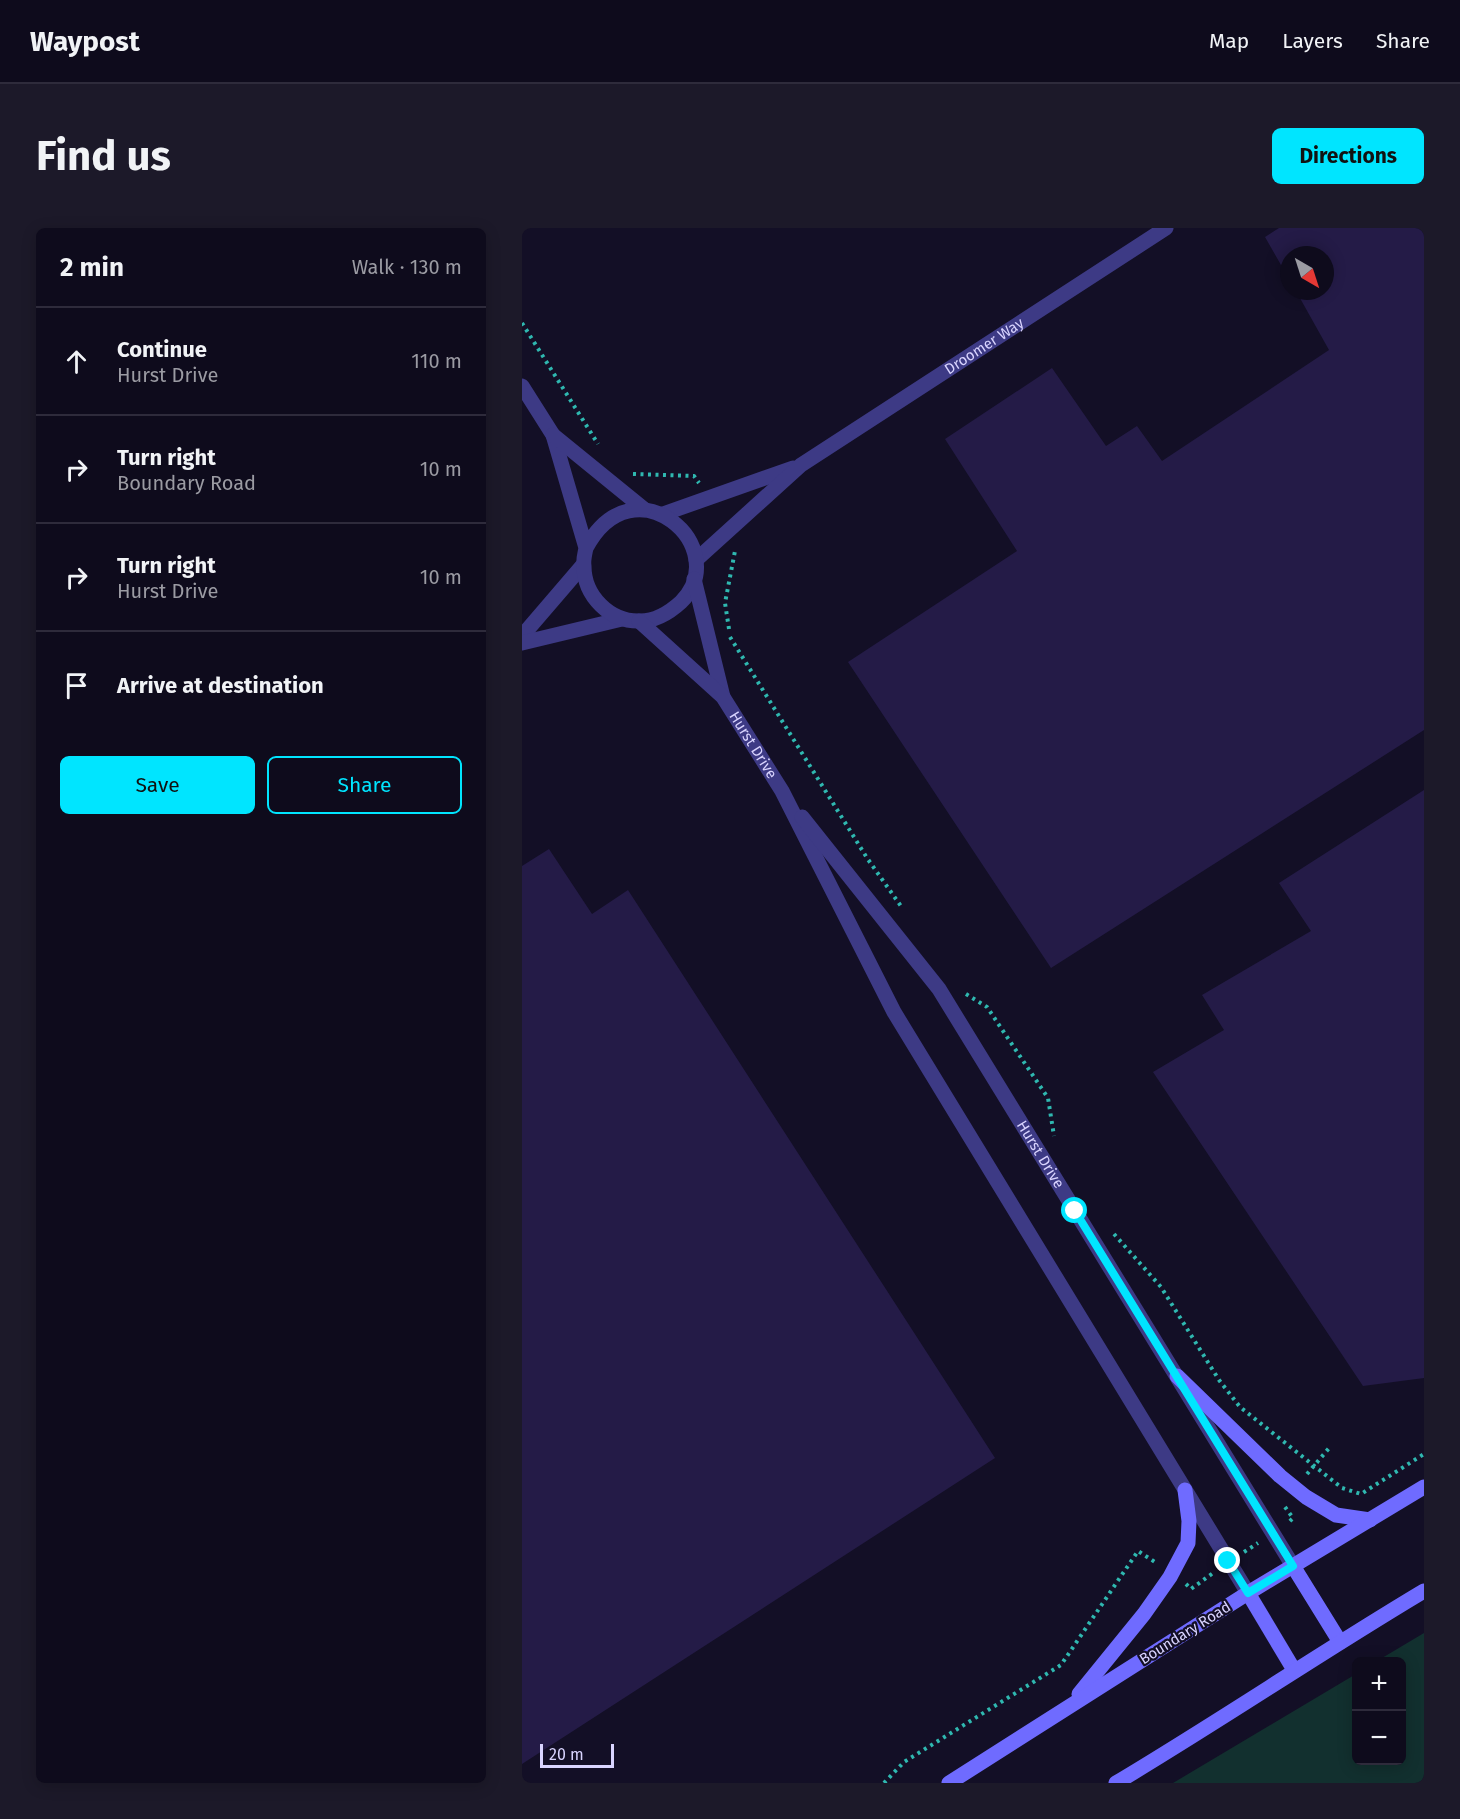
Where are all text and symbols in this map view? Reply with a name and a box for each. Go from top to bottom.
text: Waypost [30,25,140,58]
text: Map [1209,28,1249,54]
text: Layers [1282,28,1343,54]
text: Share [1376,28,1430,54]
button: Directions [1272,128,1424,184]
text: Find us [36,131,171,181]
north arrow [1280,246,1334,300]
text: 2 min [60,252,124,283]
text: Walk · 130 m [352,255,462,279]
street label: Droomer Way [941,313,1028,378]
text: Continue [117,336,207,363]
icon: ahead [60,345,93,378]
text: 110 m [411,349,462,373]
text: Hurst Drive [117,363,218,387]
text: Turn right [117,444,216,471]
icon: right [60,453,93,486]
text: 10 m [420,457,462,481]
text: Boundary Road [117,471,256,495]
text: Turn right [117,552,216,579]
icon: right [60,561,93,594]
text: 10 m [420,565,462,589]
text: Hurst Drive [117,579,218,603]
icon: arrive [60,669,93,702]
text: Arrive at destination [117,672,324,699]
street label: Hurst Drive [725,708,781,782]
button: Save [60,756,255,814]
button: Share [267,756,462,814]
street label: Hurst Drive [1013,1117,1068,1192]
route start [1061,1197,1087,1223]
route end [1214,1547,1240,1573]
street label: Boundary Road [1136,1598,1234,1668]
map controls [1352,1657,1406,1765]
button: + [1352,1657,1406,1711]
button: − [1352,1711,1406,1765]
scale bar [540,1741,614,1768]
text: 20 m [549,1745,584,1764]

